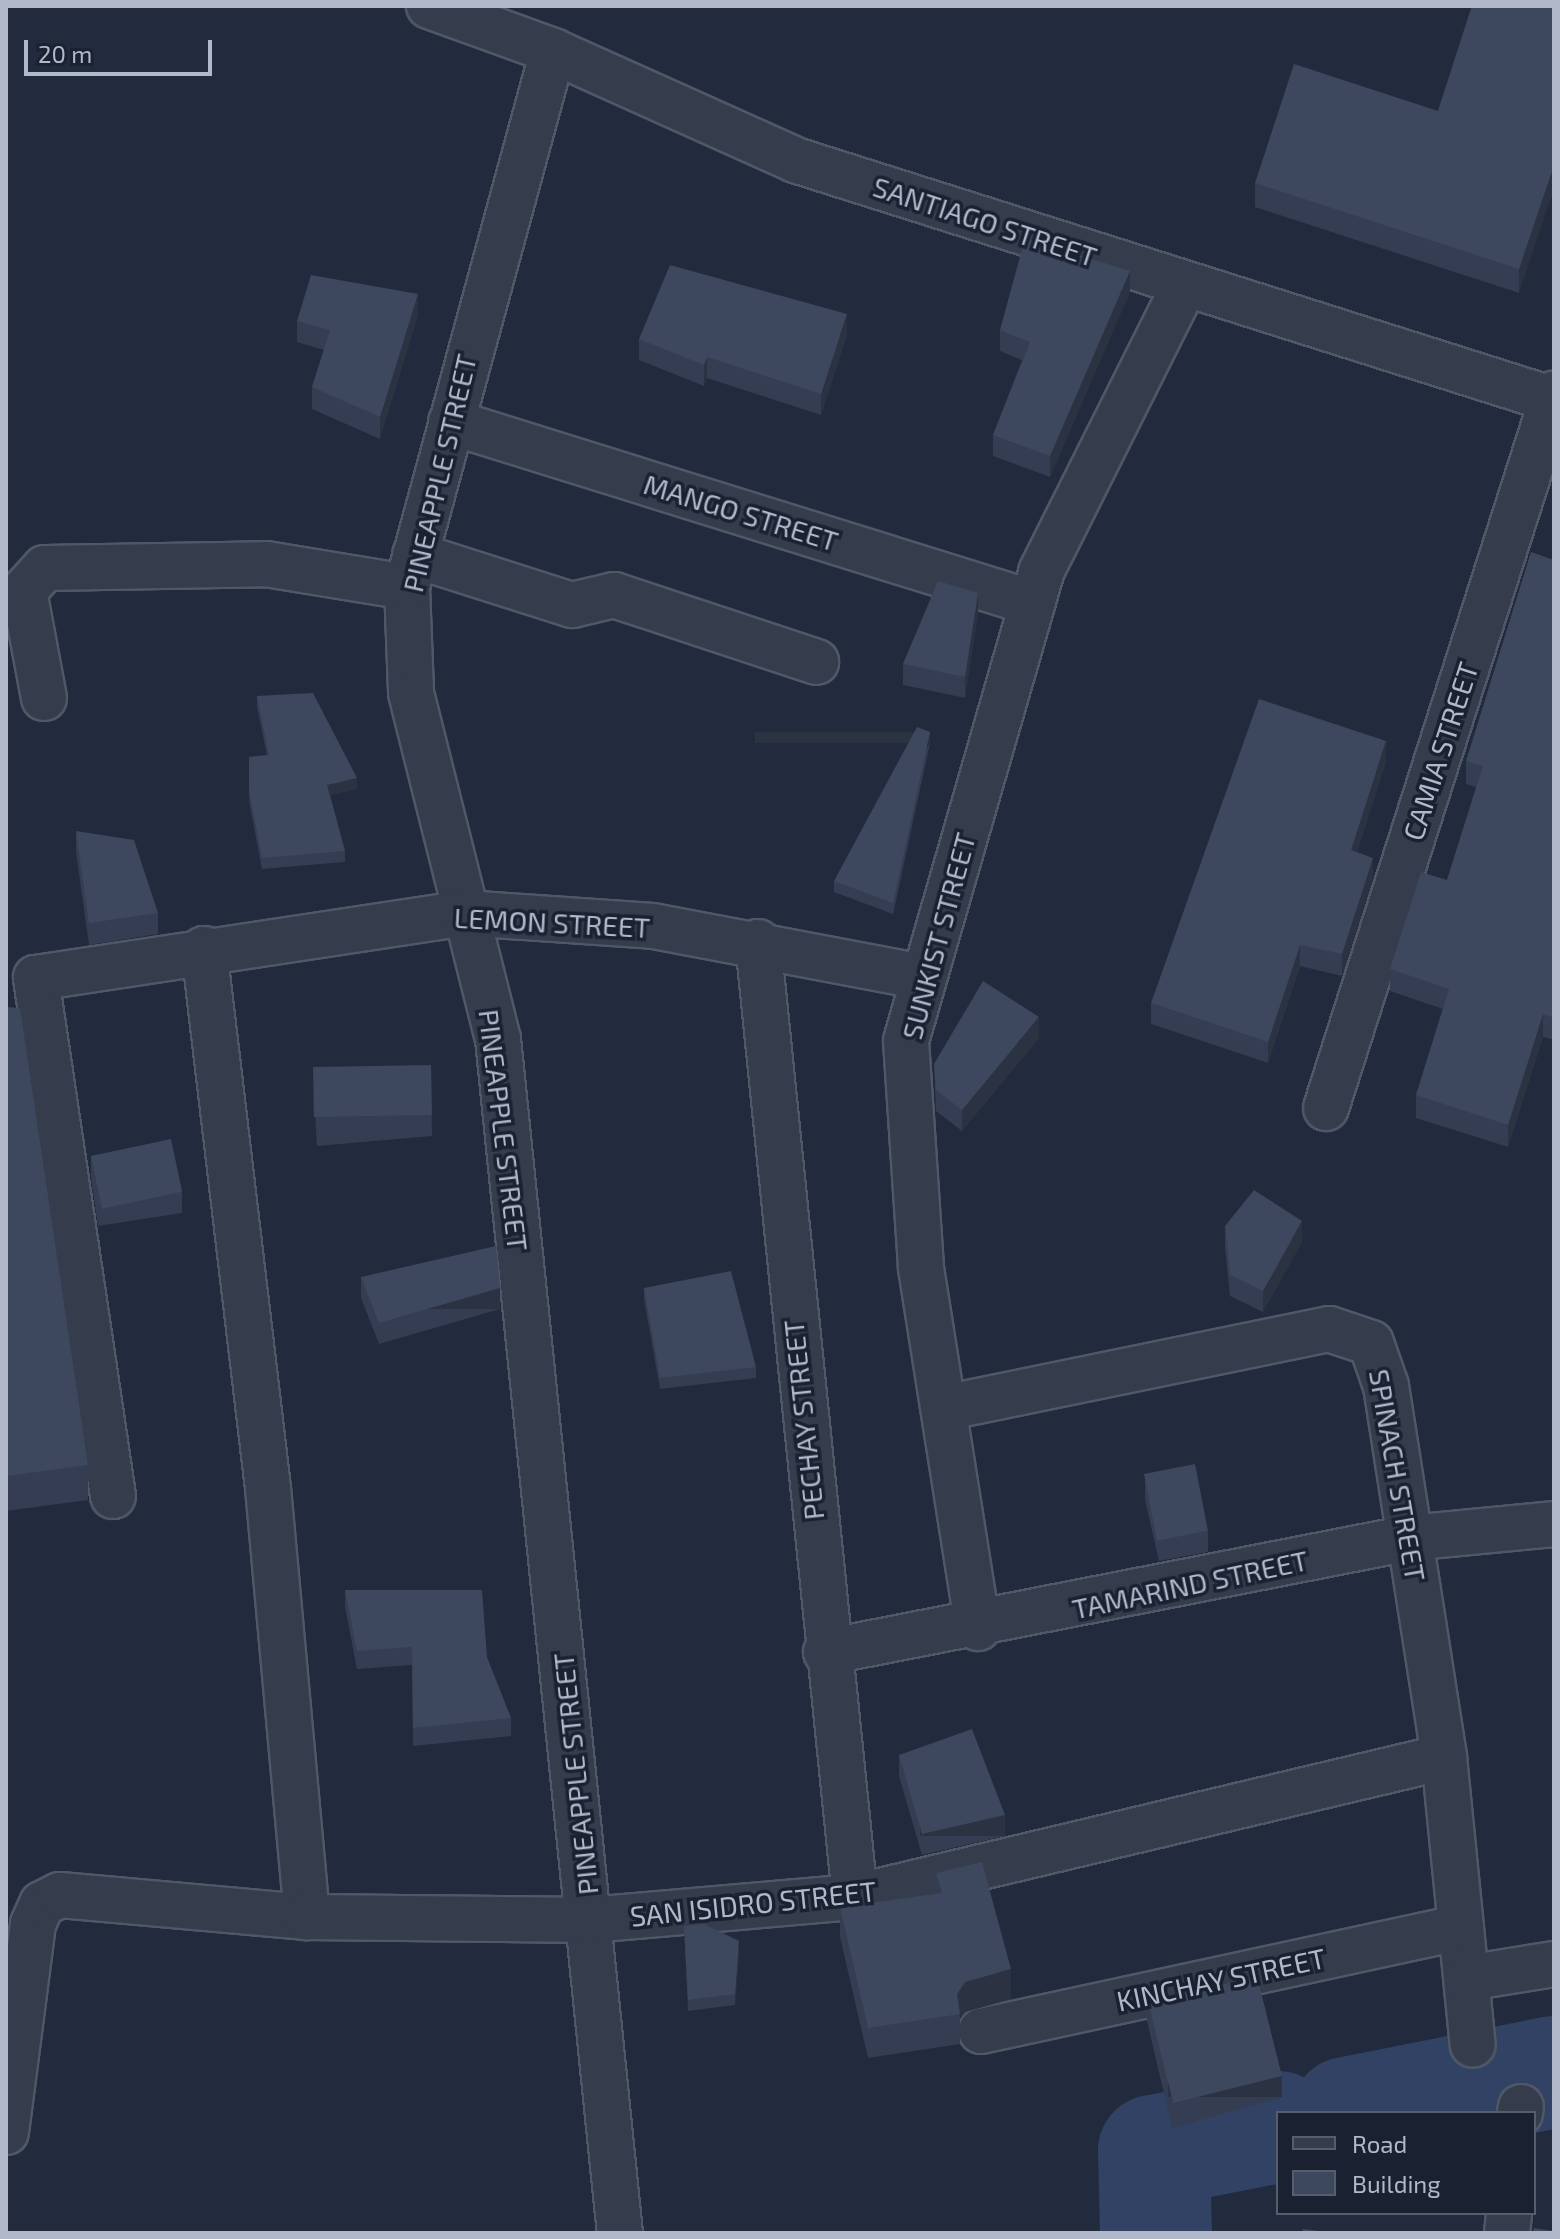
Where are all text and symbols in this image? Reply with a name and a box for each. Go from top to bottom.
scale bar [28,24,216,74]
text: 20 m [38,39,92,68]
street label: SANTIAGO STREET [869,169,1101,273]
street label: PINEAPPLE STREET [395,351,483,595]
street label: MANGO STREET [640,467,842,557]
street label: CAMIA STREET [1395,657,1485,845]
street label: SUNKIST STREET [894,829,982,1043]
street label: LEMON STREET [453,900,651,944]
street label: PINEAPPLE STREET [473,1007,535,1253]
street label: PECHAY STREET [776,1318,830,1522]
street label: SPINACH STREET [1363,1366,1433,1584]
street label: TAMARIND STREET [1069,1543,1311,1625]
street label: PINEAPPLE STREET [546,1651,604,1897]
street label: SAN ISIDRO STREET [628,1873,878,1933]
street label: KINCHAY STREET [1113,1940,1329,2018]
legend [1276,2111,1536,2215]
text: Road [1352,2129,1407,2158]
text: Building [1352,2169,1441,2198]

